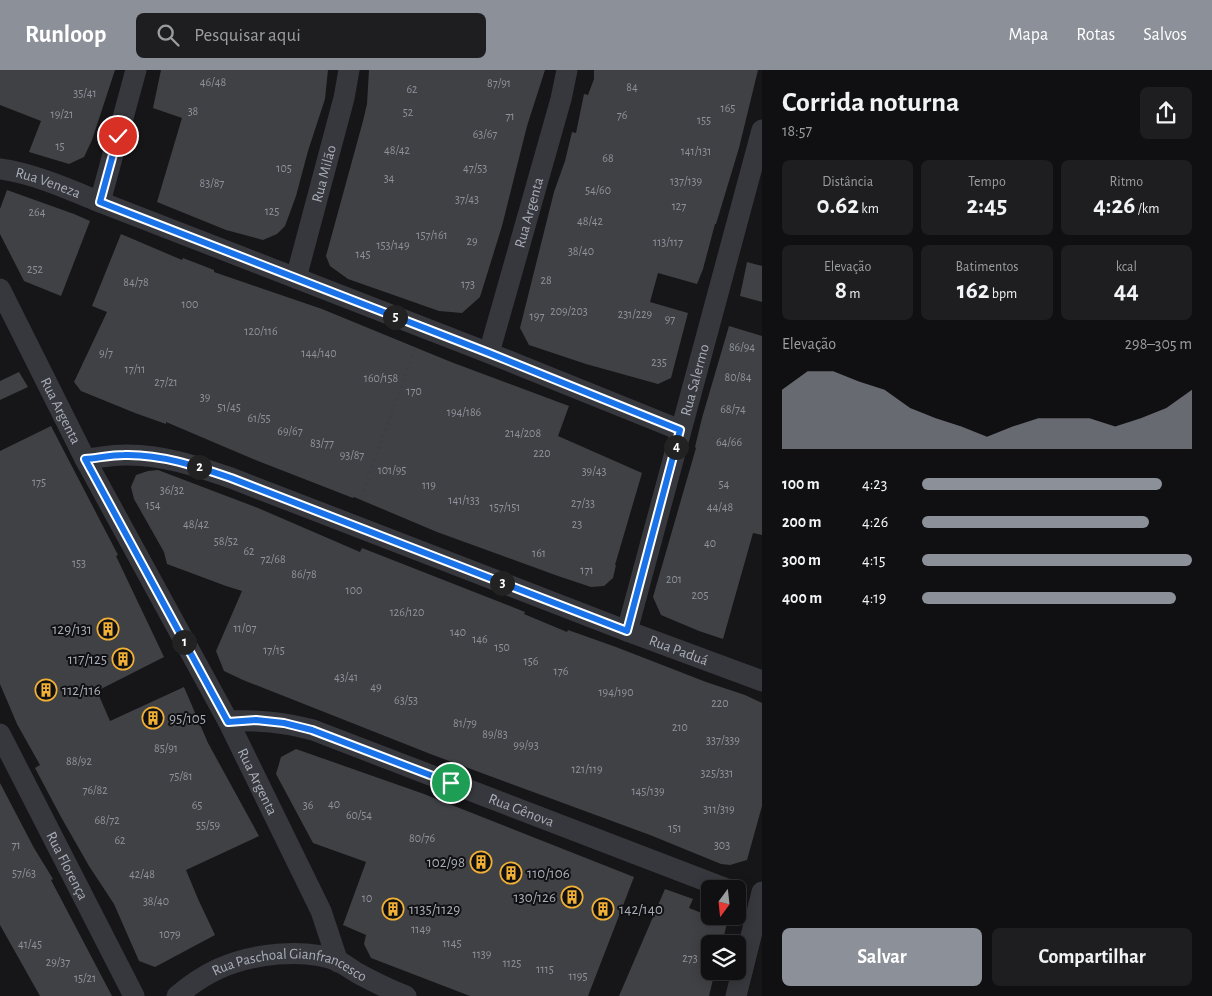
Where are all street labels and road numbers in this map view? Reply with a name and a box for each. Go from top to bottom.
street label: Rua Milão [309,143,339,204]
street label: Rua Veneza [14,165,83,201]
street label: Rua Argenta [512,176,546,249]
street label: Rua Salermo [678,342,711,417]
street label: Rua Argenta [38,375,84,446]
street label: Rua Paduá [647,632,710,668]
street label: Rua Argenta [235,746,280,817]
street label: Rua Gênova [487,791,556,829]
street label: Rua Florença [44,829,91,902]
street label: Rua Paschoal Gianfrancesco [209,946,369,984]

